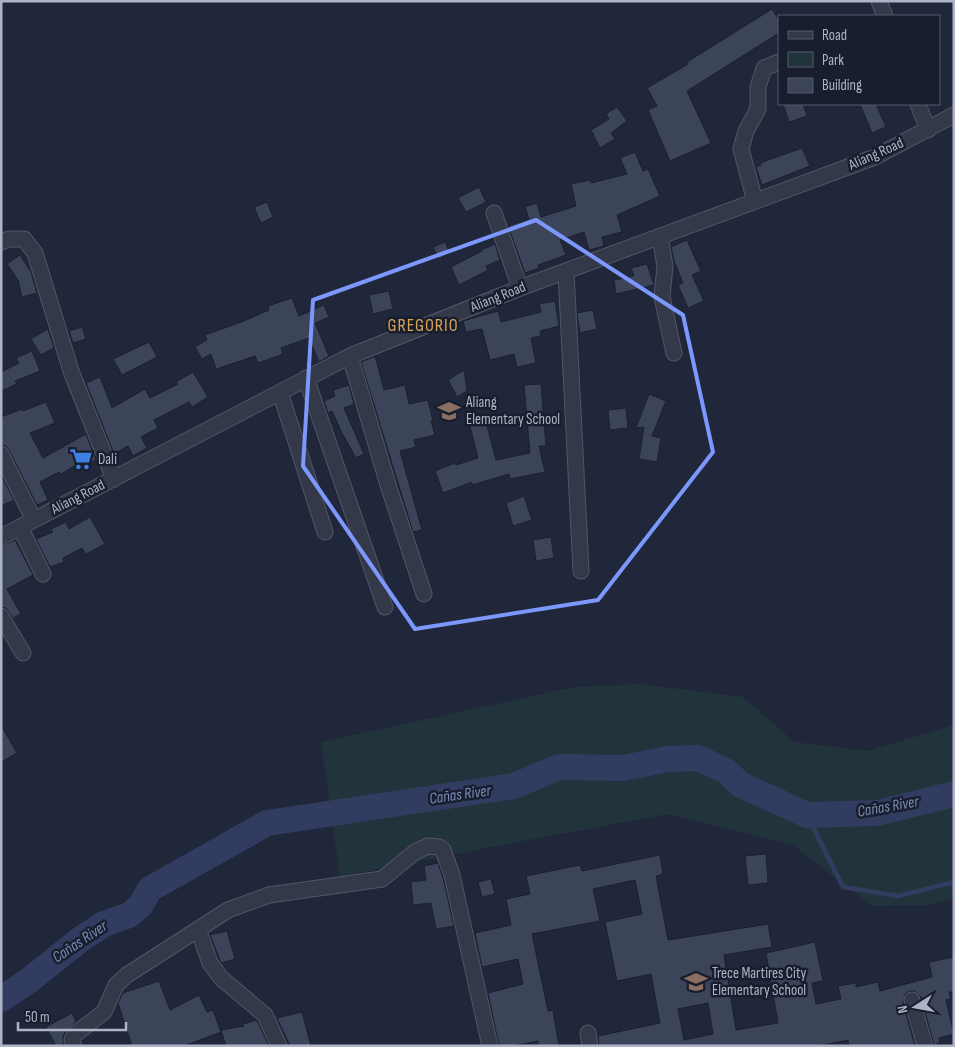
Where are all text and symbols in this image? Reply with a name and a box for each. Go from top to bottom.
legend [778,15,940,105]
text: Road [822,26,847,45]
text: Park [822,51,844,70]
text: Building [822,76,862,95]
street label: Aliang Road [845,134,906,175]
street label: Aliang Road [467,277,528,317]
district label: GREGORIO [387,315,459,336]
place label: Aliang Elementary School [465,393,560,429]
school or university icon: Aliang Elementary School [436,398,462,424]
supermarket icon: Dali [68,446,94,472]
place label: Dali [98,450,117,469]
street label: Aliang Road [47,475,108,519]
water label: Cañas River [428,781,493,809]
water label: Cañas River [856,792,921,822]
water label: Cañas River [49,916,111,967]
place label: Trece Martires City Elementary School [712,964,807,1000]
school or university icon: Trece Martires City Elementary School [683,969,709,995]
north arrow [890,982,940,1032]
scale bar [18,1000,125,1032]
text: N [894,1004,912,1015]
text: 50 m [25,1008,50,1027]

